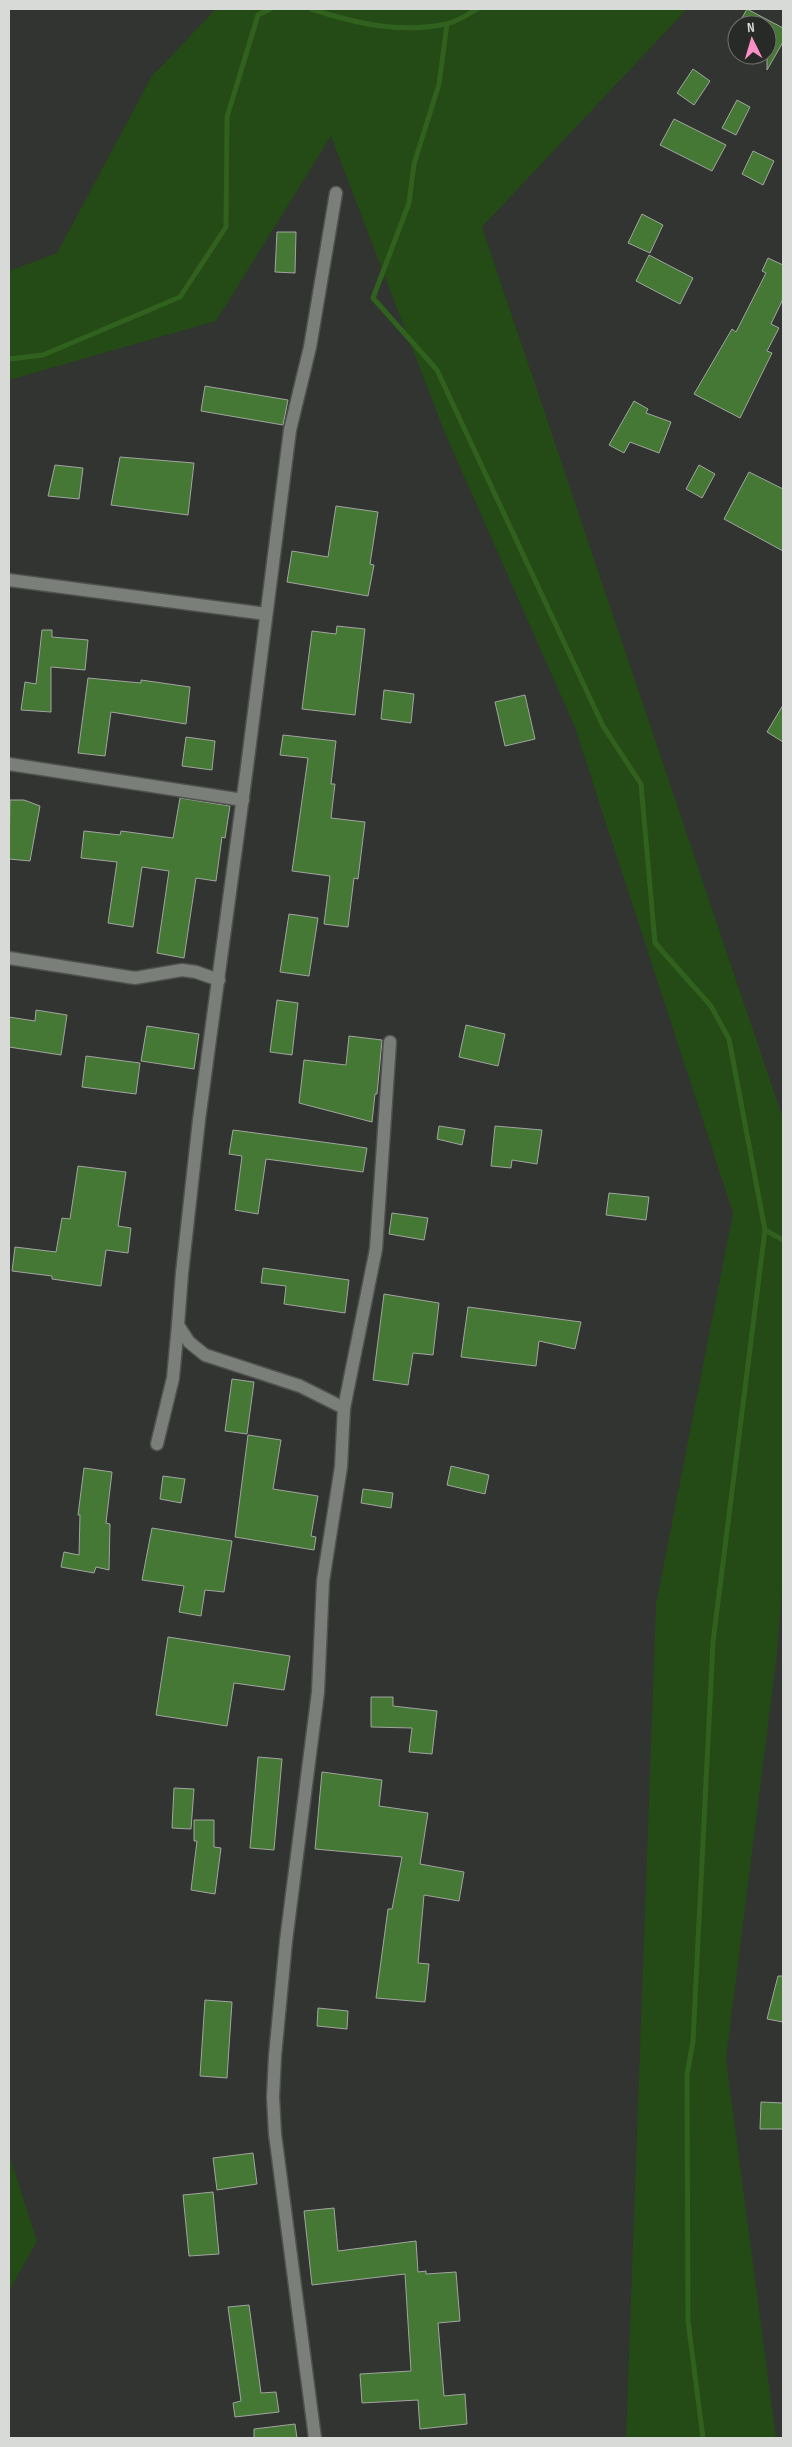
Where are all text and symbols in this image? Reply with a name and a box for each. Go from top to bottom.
north arrow [727,15,777,65]
text: N [746,19,755,36]

